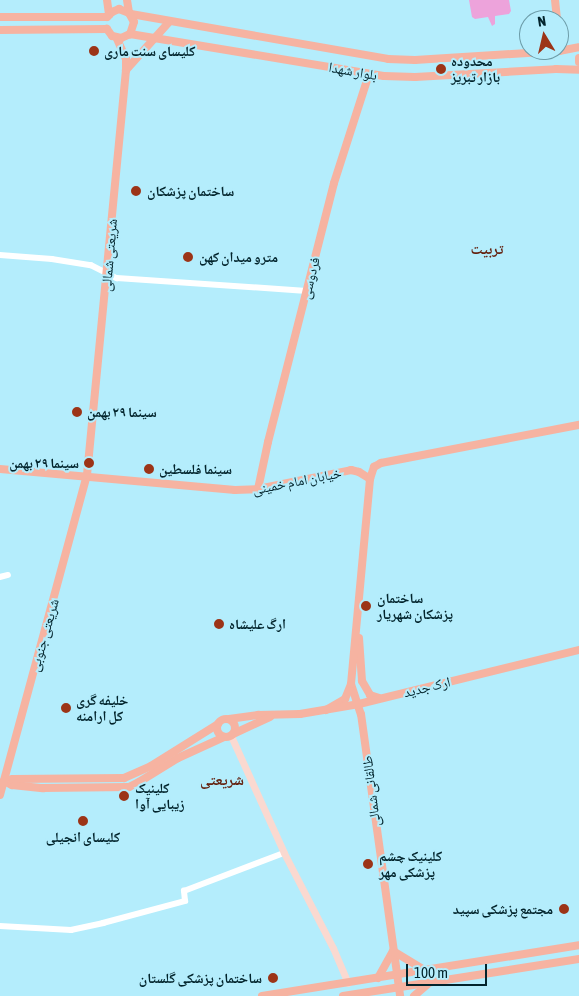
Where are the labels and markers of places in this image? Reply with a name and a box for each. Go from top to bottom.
place label: کلیسای سنت ماری [104,43,195,59]
marker: کلیسای سنت ماری [88,45,100,57]
place label: محدوده بازار تبریز [451,53,500,85]
marker: محدوده بازار تبریز [435,63,447,75]
place label: ساختمان پزشکان [147,183,234,199]
marker: ساختمان پزشکان [129,184,143,198]
place label: مترو میدان کهن [199,249,278,265]
marker: مترو میدان کهن [181,250,195,264]
place label: سینما ۲۹ بهمن [87,404,157,420]
marker: سینما ۲۹ بهمن [71,406,83,418]
place label: سینما ٢٩ بهمن [9,455,79,471]
marker: سینما ٢٩ بهمن [83,457,95,469]
place label: سینما فلسطین [159,461,232,477]
marker: سینما فلسطین [143,463,155,475]
place label: ساختمان پزشکان شهریار [377,590,453,622]
marker: ساختمان پزشکان شهریار [359,599,373,613]
place label: ارگ علیشاه [229,616,286,632]
marker: ارگ علیشاه [213,618,225,630]
place label: خلیفه گری کل ارامنه [76,692,128,724]
marker: خلیفه گری کل ارامنه [60,702,72,714]
place label: کلینیک زیبایی آوا [135,780,184,812]
marker: کلینیک زیبایی آوا [117,789,131,803]
marker: کلیسای انجیلی [77,815,89,827]
place label: کلیسای انجیلی [46,829,120,845]
place label: کلینیک چشم پزشکی مهر [379,848,442,880]
marker: کلینیک چشم پزشکی مهر [361,857,375,871]
place label: مجتمع پزشکی سپید [453,901,553,917]
marker: مجتمع پزشکی سپید [557,902,571,916]
place label: ساختمان پزشکی گلستان [139,970,262,986]
marker: ساختمان پزشکی گلستان [266,971,280,985]

